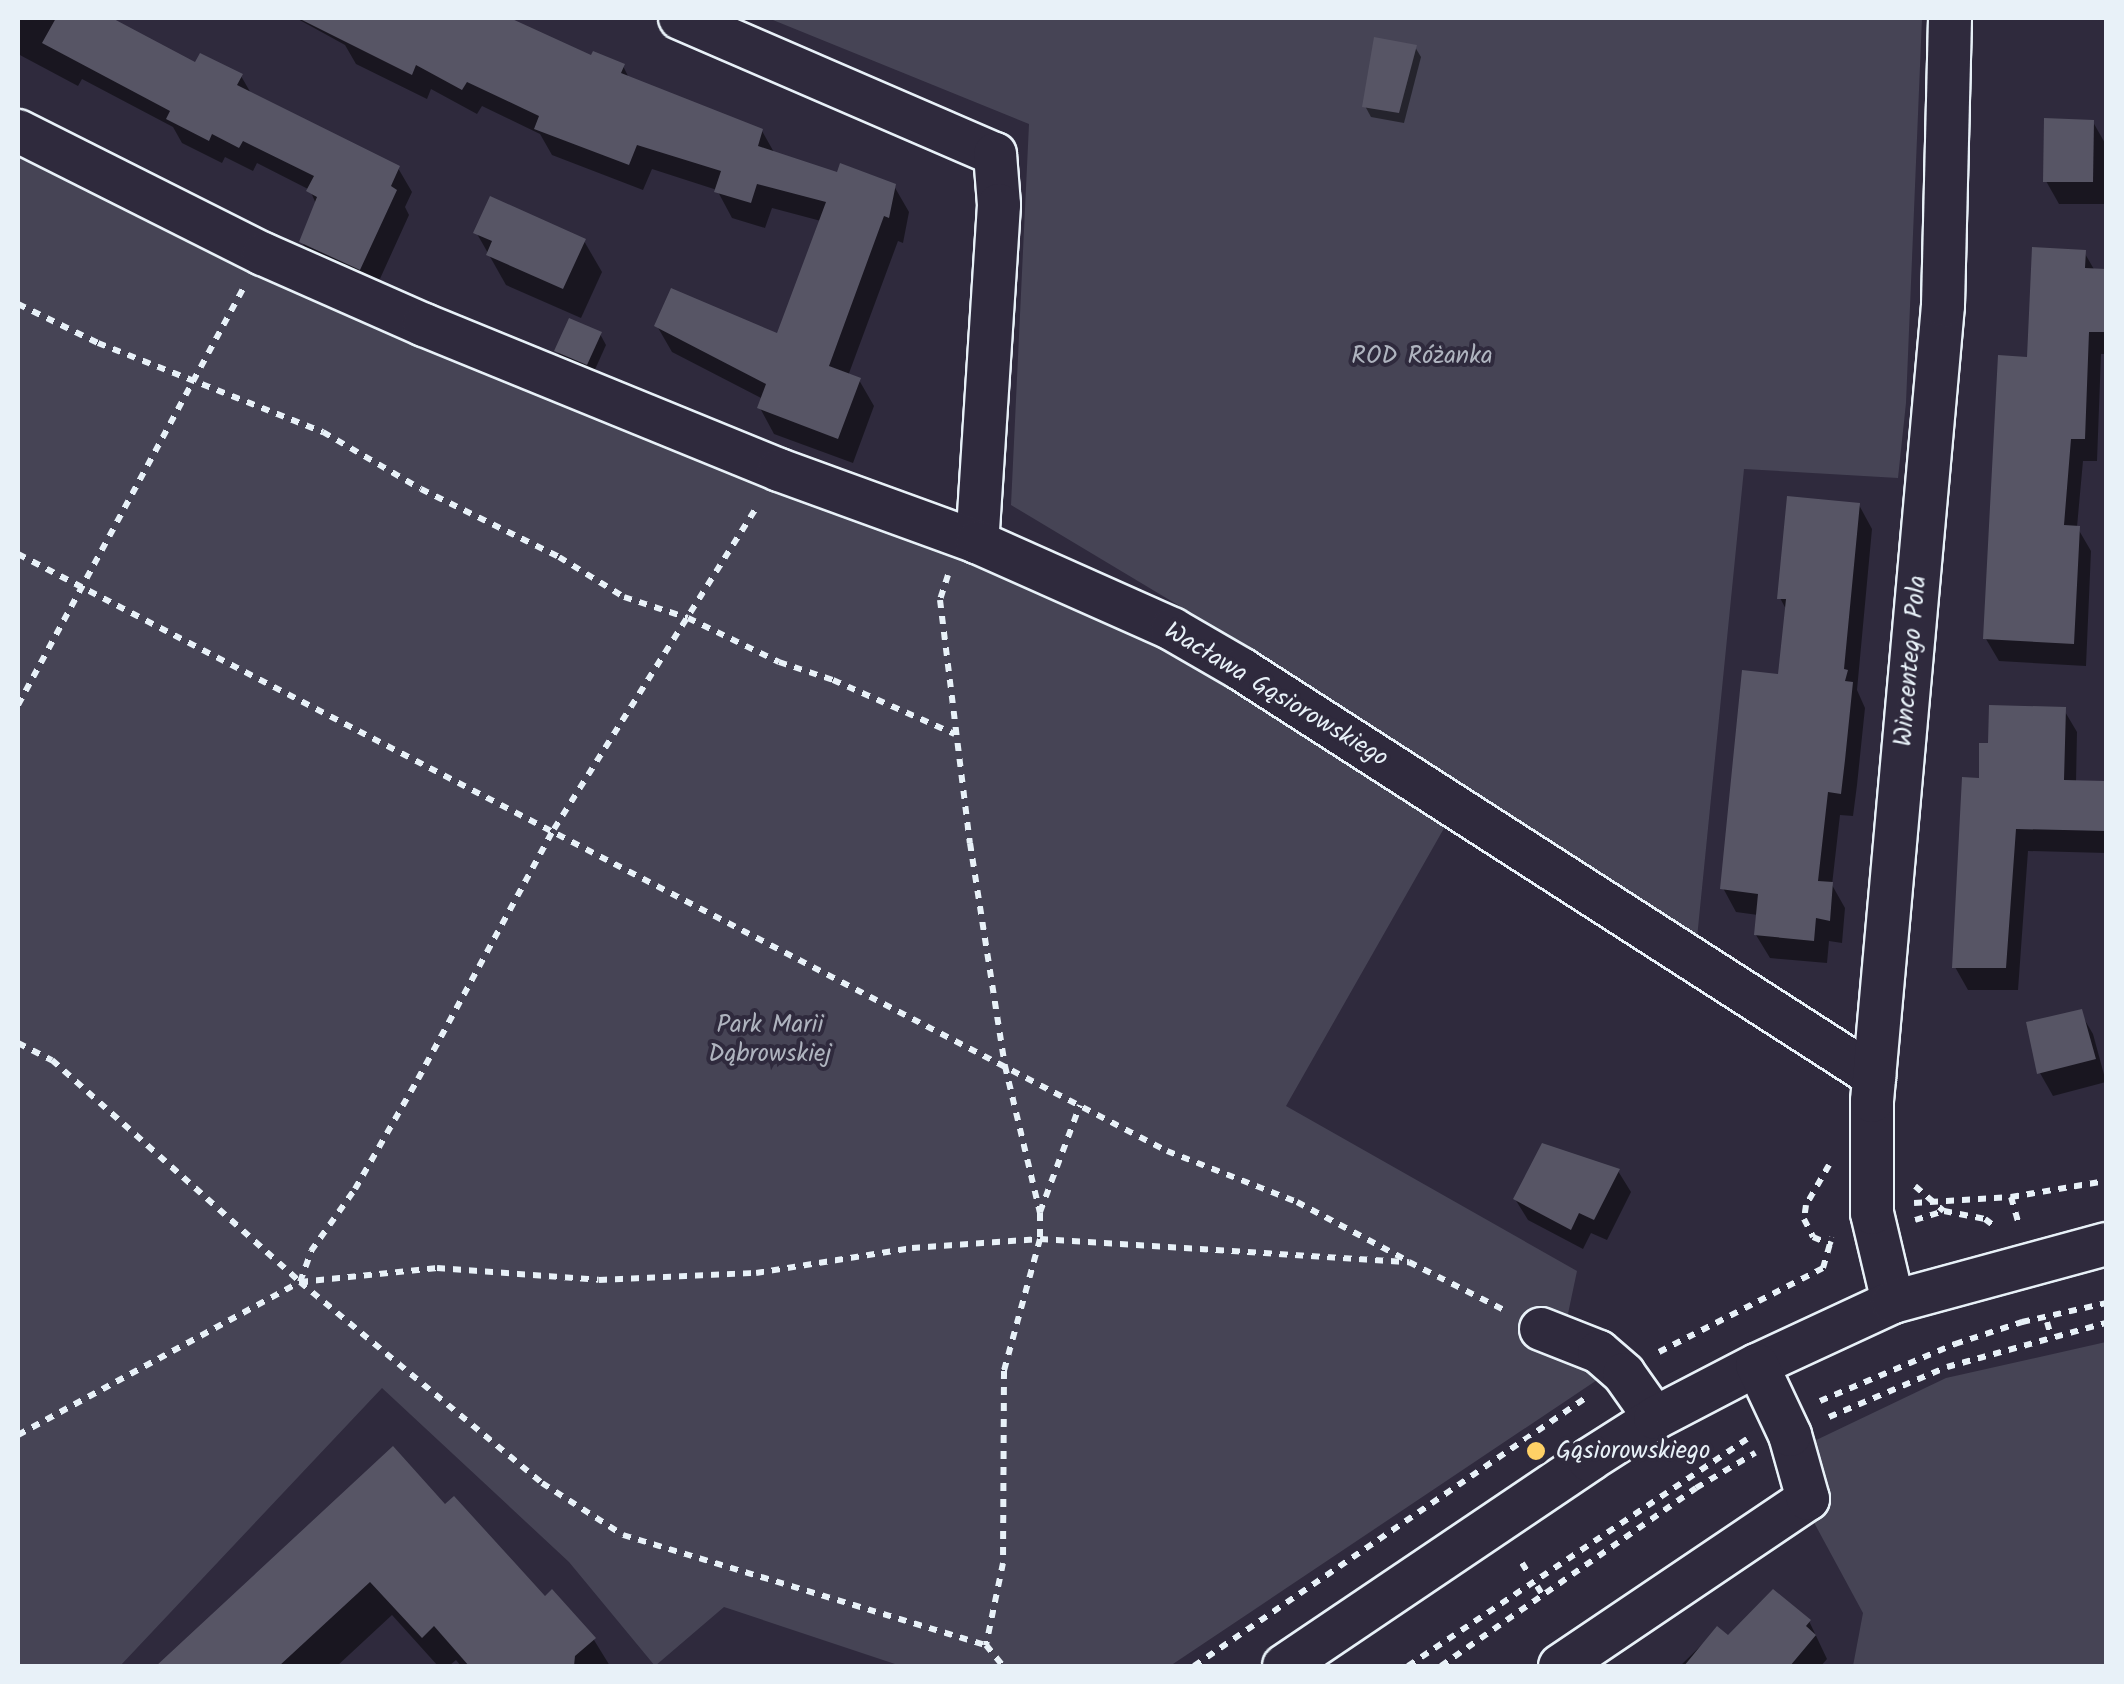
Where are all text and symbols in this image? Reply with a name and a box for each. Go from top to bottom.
park label: ROD Różanka [1351,341,1493,371]
street label: Wincentego Pola [1889,574,1933,748]
street label: Wacława Gąsiorowskiego [1159,616,1393,774]
park label: Park Marii Dąbrowskiej [708,1011,832,1070]
place label: Gąsiorowskiego [1556,1436,1710,1466]
marker: Gąsiorowskiego [1525,1440,1547,1462]

